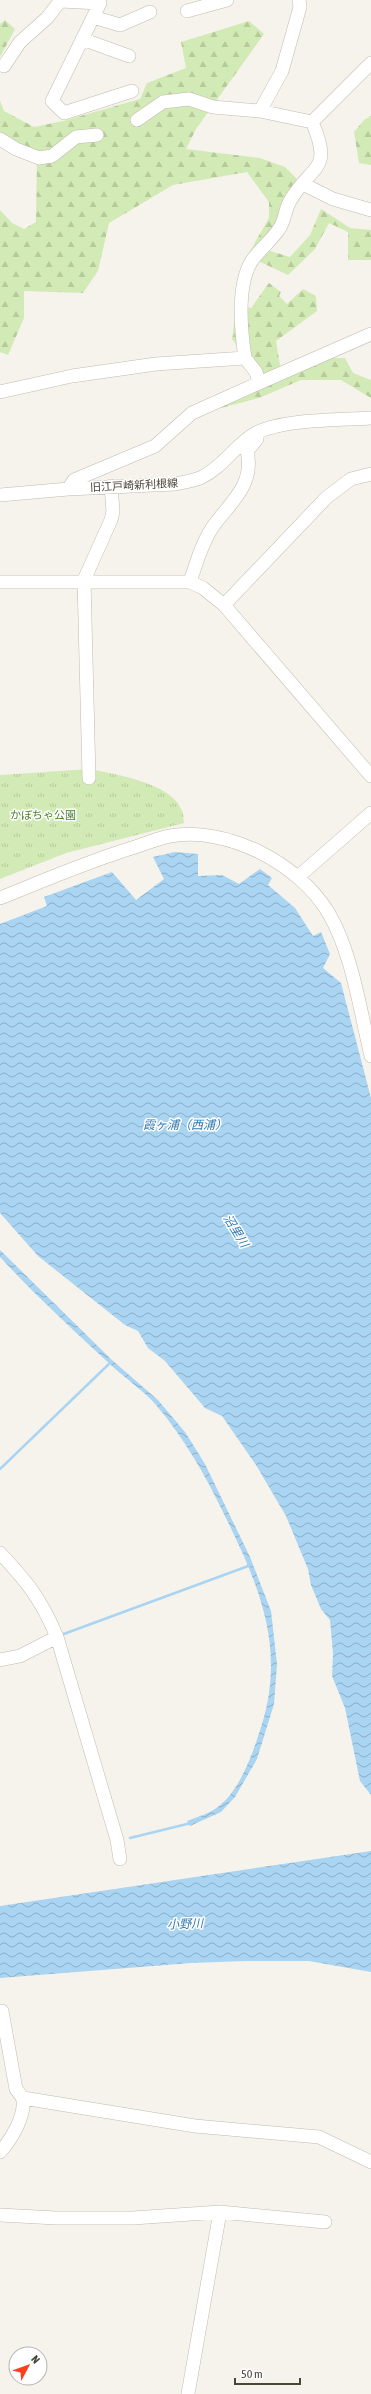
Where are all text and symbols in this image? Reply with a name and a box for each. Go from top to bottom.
street label: 旧江戸崎新利根線 [90,477,178,493]
park label: かぼちゃ公園 [10,809,76,821]
water label: 霞ヶ浦（西浦） [143,1118,227,1132]
water label: 沼里川 [221,1212,253,1252]
water label: 小野川 [167,1916,205,1932]
north arrow [8,2346,48,2386]
text: N [29,2353,42,2366]
scale bar [235,2360,300,2386]
text: 50 m [241,2367,263,2381]

